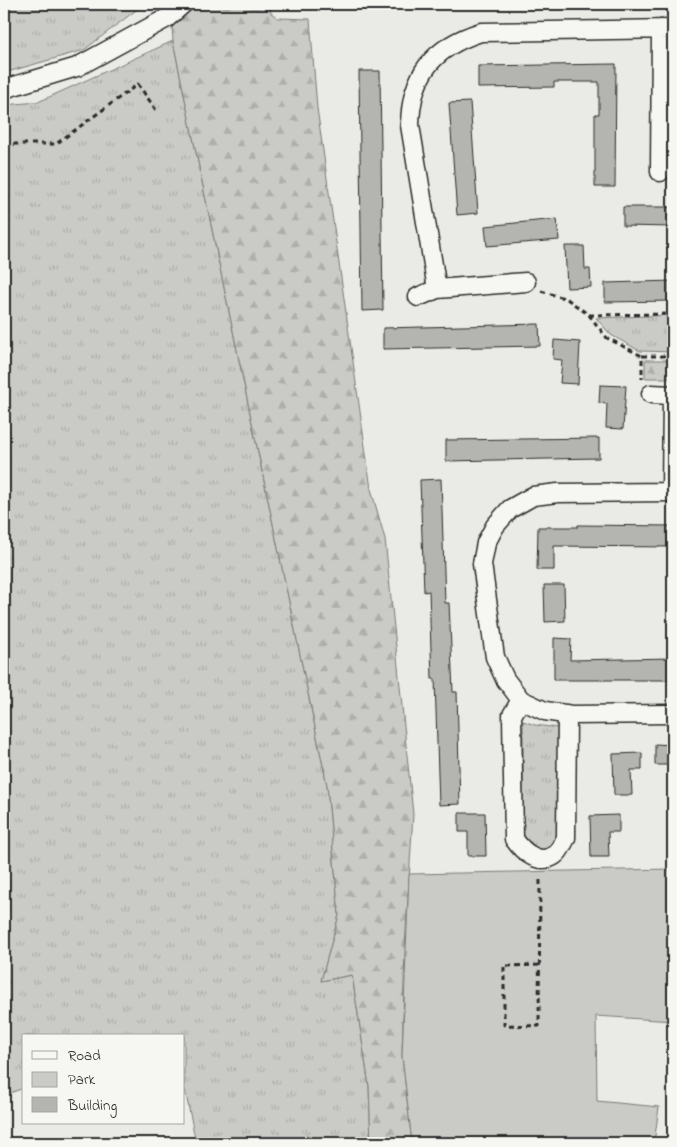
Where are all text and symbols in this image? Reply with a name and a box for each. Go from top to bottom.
legend [22,1034,185,1124]
text: Road [68,1045,101,1067]
text: Park [68,1069,96,1091]
text: Building [67,1095,117,1118]

